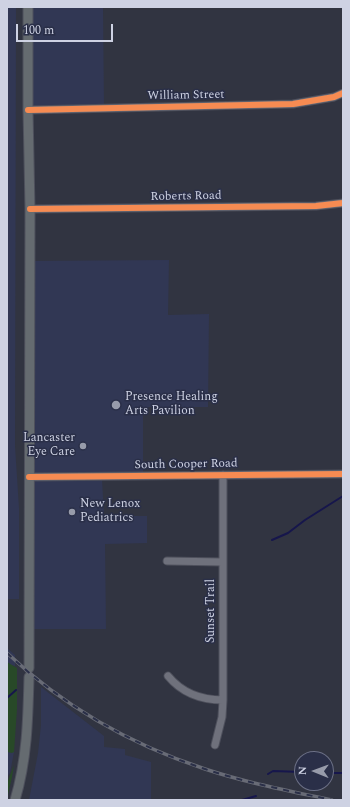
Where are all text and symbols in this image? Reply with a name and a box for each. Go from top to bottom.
scale bar [18,16,115,42]
text: 100 m [23,21,54,40]
street label: William Street [147,88,225,104]
street label: Roberts Road [150,189,222,205]
place label: Presence Healing Arts Pavilion [125,391,218,419]
marker: Presence Healing Arts Pavilion [110,399,122,411]
place label: Lancaster Eye Care [23,432,75,460]
marker: Lancaster Eye Care [78,441,88,451]
street label: South Cooper Road [134,457,238,473]
place label: New Lenox Pediatrics [80,498,140,526]
marker: New Lenox Pediatrics [67,507,77,517]
street label: Sunset Trail [205,579,219,643]
north arrow [294,751,334,791]
text: N [294,766,311,775]

